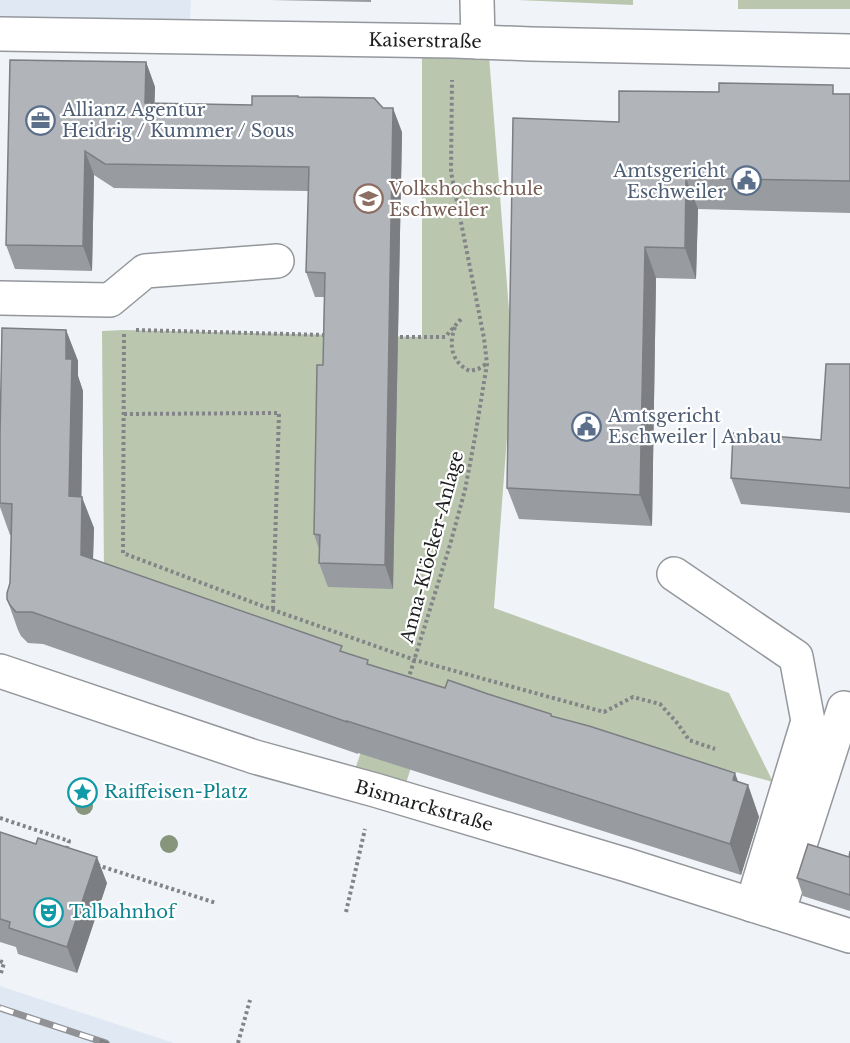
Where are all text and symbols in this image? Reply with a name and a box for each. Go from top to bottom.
street label: Kaiserstraße [368,29,482,53]
place label: Allianz Agentur Heidrig / Kummer / Sous [61,99,294,142]
office icon: Allianz Agentur Heidrig / Kummer / Sous [25,104,57,136]
place label: Amtsgericht Eschweiler [612,160,726,203]
public building icon: Amtsgericht Eschweiler [731,165,763,197]
place label: Volkshochschule Eschweiler [388,178,543,221]
school or university icon: Volkshochschule Eschweiler [352,183,384,215]
place label: Amtsgericht Eschweiler | Anbau [607,405,782,448]
public building icon: Amtsgericht Eschweiler | Anbau [571,410,603,442]
street label: Anna-Klöcker-Anlage [395,449,468,646]
place icon: Raiffeisen-Platz [67,776,99,808]
street label: Bismarckstraße [352,776,496,836]
place label: Raiffeisen-Platz [104,781,248,803]
theatre icon: Talbahnhof [32,896,64,928]
place label: Talbahnhof [69,901,178,923]

